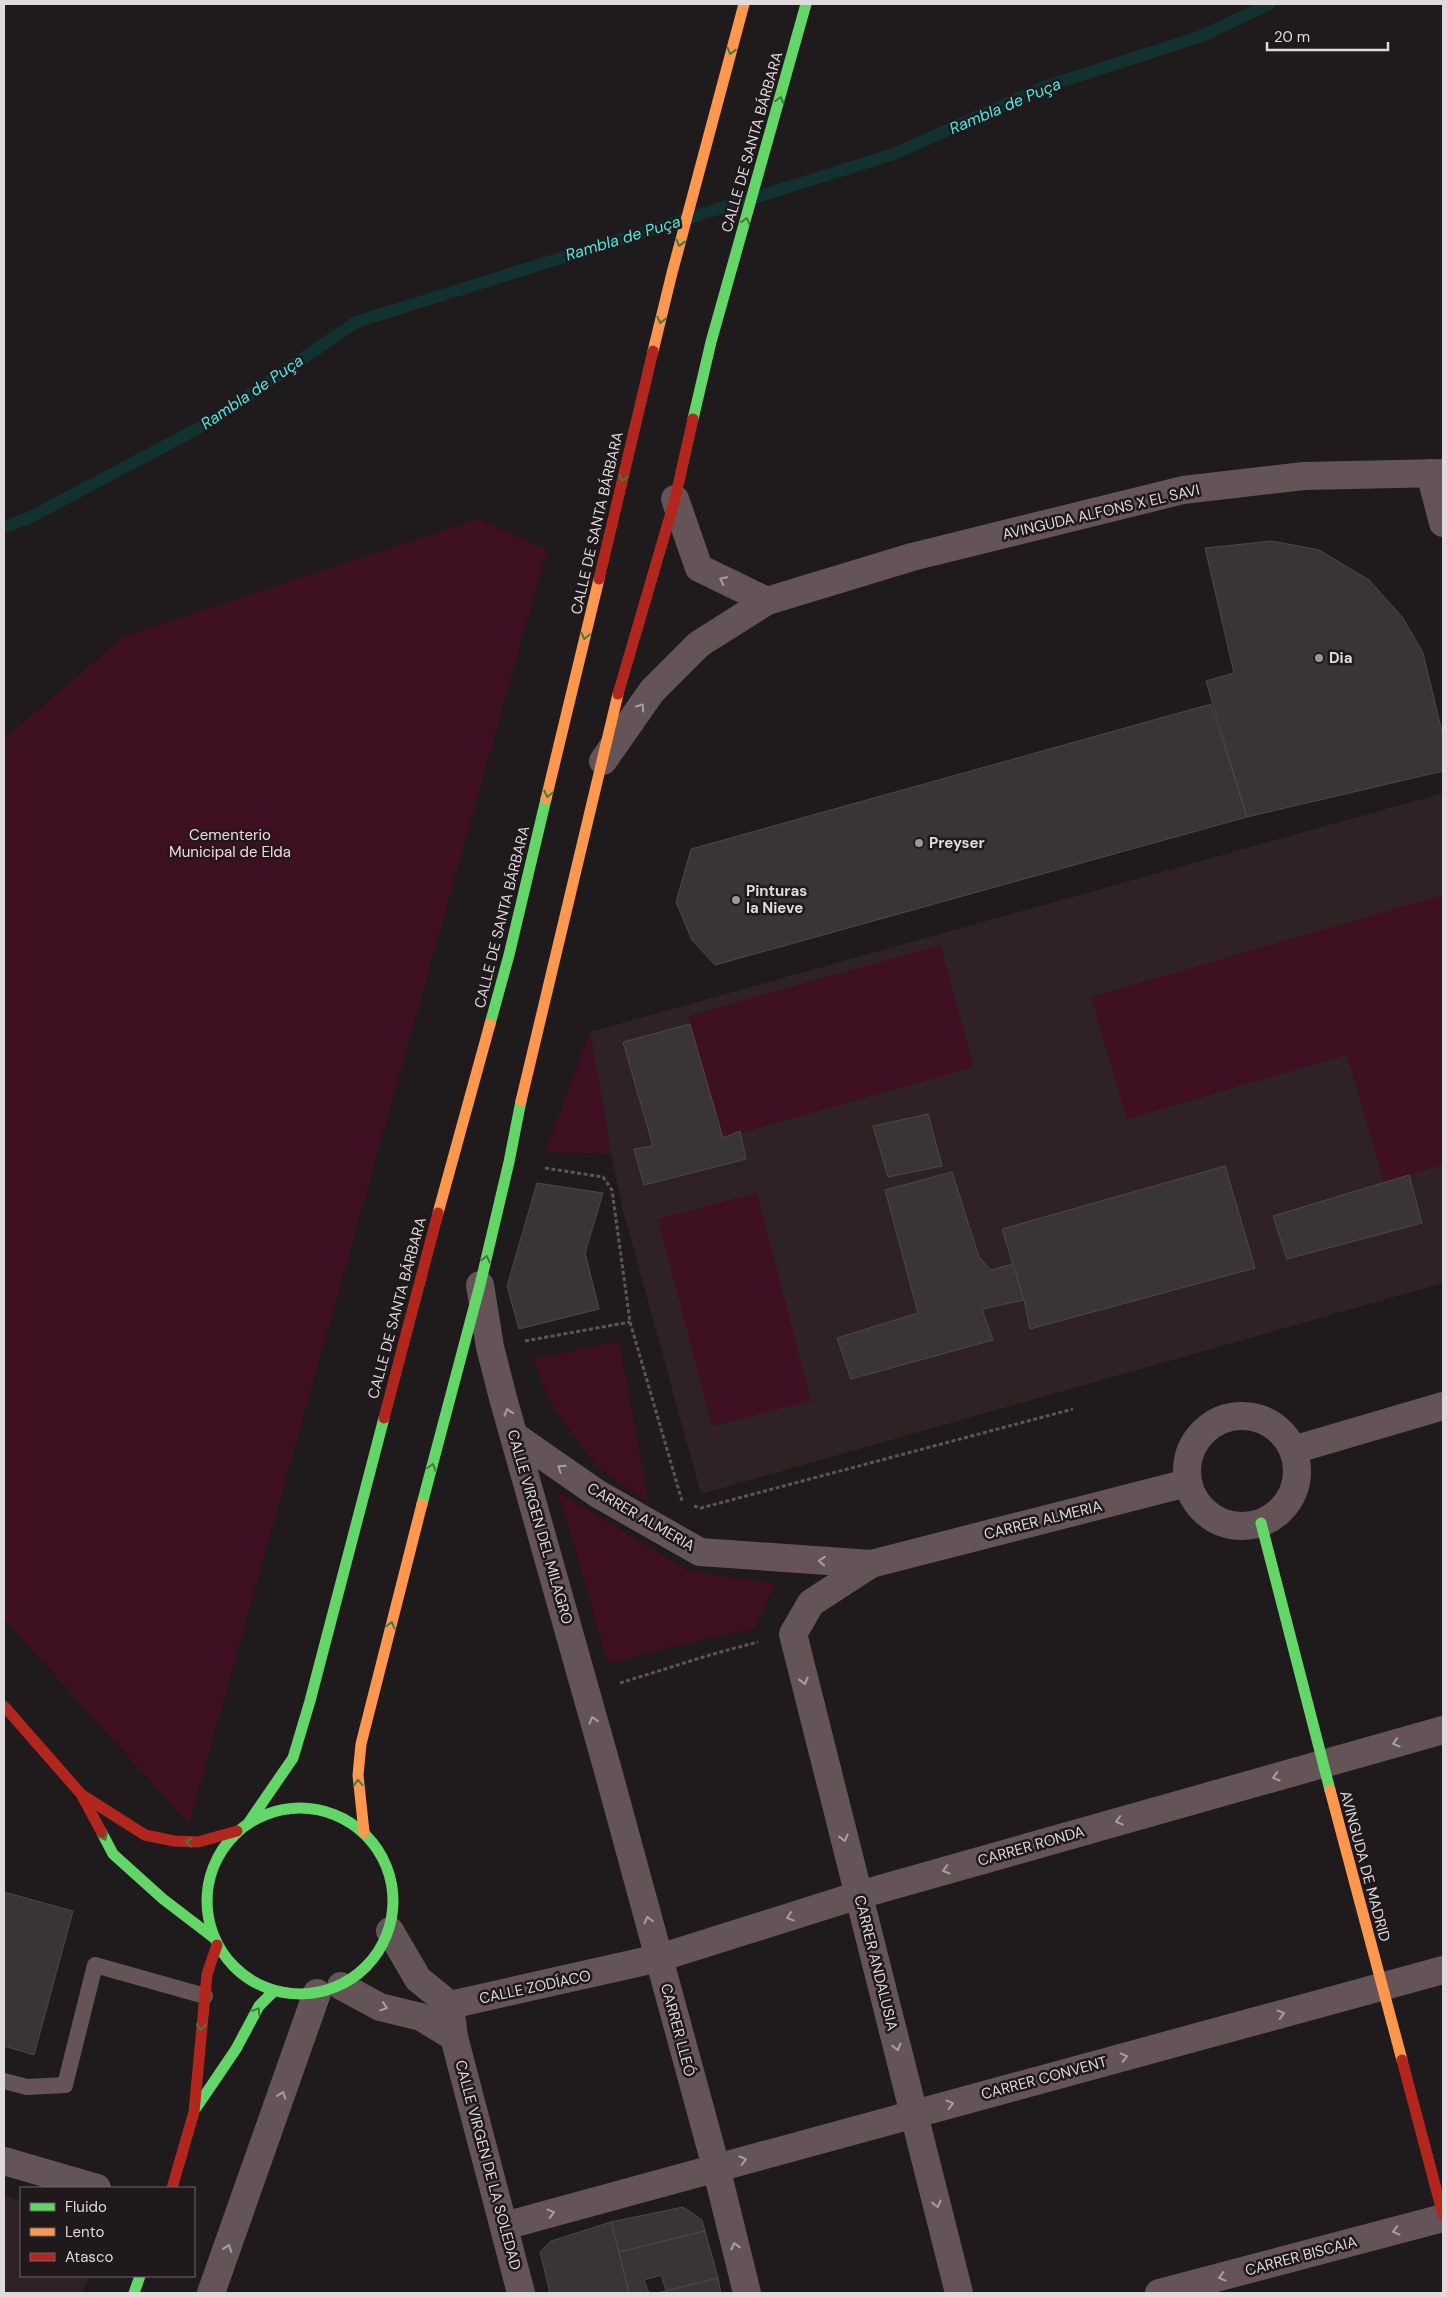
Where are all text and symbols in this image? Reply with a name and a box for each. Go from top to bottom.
scale bar [1267,20,1388,52]
text: 20 m [1274,27,1310,47]
one-way arrow [726,46,737,55]
street label: CALLE DE SANTA BÁRBARA [717,49,787,235]
water label: Rambla de Puça [946,73,1064,139]
one-way arrow [774,96,785,105]
water label: Rambla de Puça [563,210,683,266]
one-way arrow [740,217,750,225]
one-way arrow [675,239,686,248]
one-way arrow [656,316,667,325]
water label: Rambla de Puça [197,350,308,434]
street label: CALLE DE SANTA BÁRBARA [566,430,628,616]
one-way arrow [618,474,629,483]
street label: AVINGUDA ALFONS X EL SAVI [1000,480,1202,544]
one-way arrow [719,576,728,586]
one-way arrow [580,632,591,641]
place label: Dia [1329,648,1353,668]
marker: Dia [1313,652,1325,664]
one-way arrow [635,703,644,712]
one-way arrow [543,790,554,799]
street label: CALLE DE SANTA BÁRBARA [470,824,534,1010]
park label: Cementerio Municipal de Elda [169,825,291,862]
place label: Preyser [929,833,985,853]
marker: Preyser [913,837,925,849]
place label: Pinturas la Nieve [746,881,807,918]
marker: Pinturas la Nieve [730,894,742,906]
street label: CALLE DE SANTA BÁRBARA [363,1215,431,1401]
one-way arrow [480,1255,491,1264]
one-way arrow [503,1408,513,1417]
street label: CALLE VIRGEN DEL MILAGRO [503,1427,577,1627]
one-way arrow [426,1463,437,1472]
one-way arrow [557,1465,567,1474]
street label: CARRER ALMERIA [584,1478,698,1556]
street label: CARRER ALMERIA [982,1496,1104,1544]
one-way arrow [818,1556,826,1567]
one-way arrow [385,1620,396,1629]
one-way arrow [799,1676,809,1684]
one-way arrow [588,1717,598,1725]
one-way arrow [1392,1737,1401,1748]
one-way arrow [1271,1771,1280,1782]
one-way arrow [353,1779,364,1787]
street label: AVINGUDA DE MADRID [1335,1788,1395,1944]
one-way arrow [1116,1816,1124,1826]
street label: CARRER RONDA [975,1821,1087,1871]
one-way arrow [98,1832,108,1841]
one-way arrow [838,1834,849,1843]
one-way arrow [185,1836,193,1847]
one-way arrow [942,1865,951,1875]
street label: CARRER ANDALUSIA [849,1893,903,2033]
one-way arrow [787,1911,795,1921]
one-way arrow [644,1916,654,1924]
street label: CALLE ZODÍACO [477,1965,593,2009]
street label: CARRER LLEÓ [656,1981,700,2079]
one-way arrow [380,2002,388,2012]
one-way arrow [251,2007,260,2016]
one-way arrow [1276,2009,1285,2020]
one-way arrow [196,2023,207,2031]
one-way arrow [891,2042,902,2051]
street label: CARRER CONVENT [979,2052,1109,2104]
one-way arrow [1119,2052,1127,2062]
street label: CALLE VIRGEN DE LA SOLEDAD [450,2058,526,2272]
one-way arrow [276,2091,286,2099]
one-way arrow [946,2099,954,2110]
one-way arrow [738,2155,747,2166]
legend [20,2187,195,2277]
text: Fluido [65,2197,107,2217]
one-way arrow [931,2200,942,2209]
one-way arrow [547,2208,555,2218]
text: Lento [65,2222,104,2242]
one-way arrow [1392,2225,1401,2236]
street label: CARRER BISCAIA [1243,2231,1359,2281]
one-way arrow [730,2241,741,2250]
one-way arrow [222,2244,232,2252]
text: Atasco [65,2247,113,2267]
one-way arrow [1219,2271,1227,2281]

